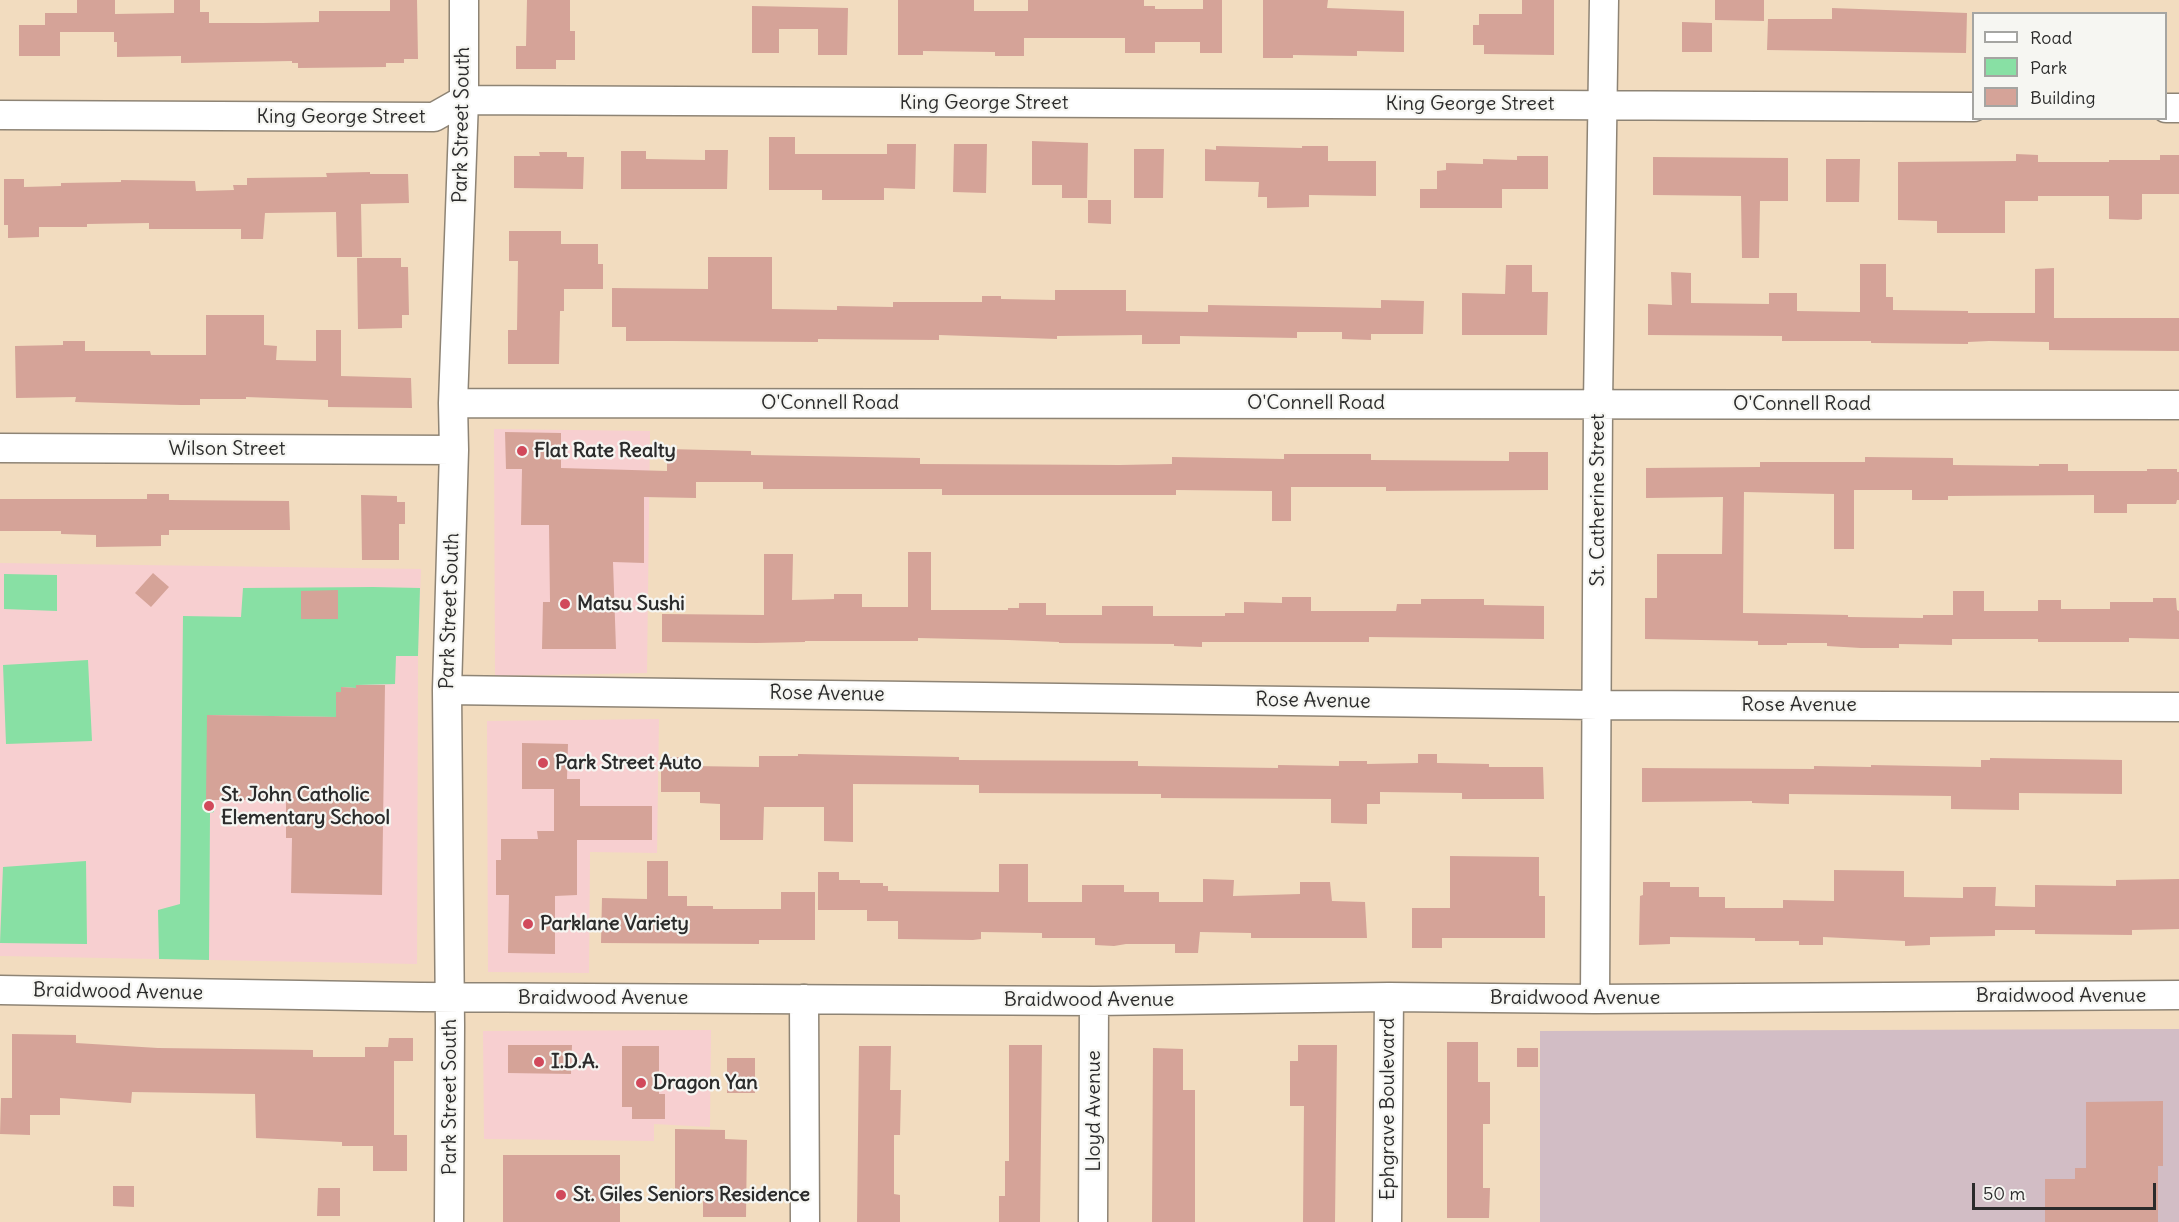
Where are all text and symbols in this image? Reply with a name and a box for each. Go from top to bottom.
legend [1972,12,2167,120]
text: Road [2030,26,2072,49]
street label: Park Street South [449,47,475,203]
text: Park [2030,56,2067,79]
text: Building [2030,86,2095,109]
street label: King George Street [900,91,1068,115]
street label: King George Street [1386,92,1554,116]
street label: King George Street [257,105,425,129]
street label: O'Connell Road [761,391,899,415]
street label: O'Connell Road [1247,391,1385,415]
street label: O'Connell Road [1733,392,1871,416]
street label: St. Catherine Street [1586,413,1610,587]
street label: Wilson Street [168,437,286,461]
place label: Flat Rate Realty [534,439,676,463]
marker: Flat Rate Realty [515,444,529,458]
street label: Park Street South [435,532,465,690]
place label: Matsu Sushi [577,592,685,616]
marker: Matsu Sushi [558,597,572,611]
street label: Rose Avenue [769,681,885,707]
street label: Rose Avenue [1255,688,1371,714]
street label: Rose Avenue [1741,693,1857,717]
place label: Park Street Auto [555,751,702,775]
marker: Park Street Auto [536,756,550,770]
place label: St. John Catholic Elementary School [221,783,390,830]
marker: St. John Catholic Elementary School [202,799,216,813]
place label: Parklane Variety [540,912,689,936]
marker: Parklane Variety [521,917,535,931]
street label: Braidwood Avenue [33,979,203,1005]
street label: Braidwood Avenue [1976,984,2146,1008]
street label: Braidwood Avenue [518,986,688,1010]
street label: Braidwood Avenue [1490,986,1660,1010]
street label: Braidwood Avenue [1004,988,1174,1012]
street label: Ephgrave Boulevard [1376,1018,1400,1200]
street label: Park Street South [438,1019,462,1175]
place label: I.D.A. [551,1050,599,1074]
street label: Lloyd Avenue [1082,1050,1106,1172]
marker: I.D.A. [532,1055,546,1069]
place label: Dragon Yan [653,1071,758,1095]
marker: Dragon Yan [634,1076,648,1090]
scale bar [1975,1171,2160,1209]
text: 50 m [1983,1182,2025,1205]
place label: St. Giles Seniors Residence [573,1183,810,1207]
marker: St. Giles Seniors Residence [554,1188,568,1202]

